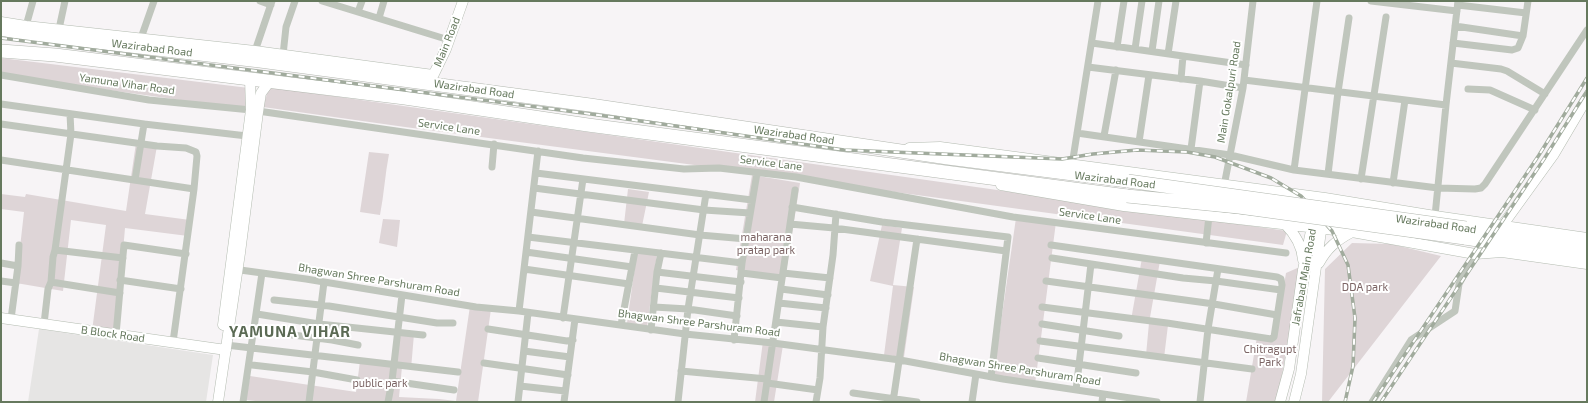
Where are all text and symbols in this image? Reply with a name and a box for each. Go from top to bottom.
street label: Main Road [431,15,463,69]
street label: Wazirabad Road [111,36,193,60]
street label: Main Gokalpuri Road [1214,40,1244,144]
street label: Yamuna Vihar Road [78,71,176,97]
street label: Wazirabad Road [433,77,515,101]
street label: Service Lane [417,116,481,138]
street label: Wazirabad Road [753,123,835,147]
street label: Service Lane [739,153,803,173]
street label: Wazirabad Road [1074,168,1156,192]
street label: Service Lane [1058,205,1122,227]
street label: Wazirabad Road [1395,212,1477,236]
street label: Jafrabad Main Road [1289,228,1319,326]
park label: maharana pratap park [737,230,795,256]
street label: Bhagwan Shree Parshuram Road [297,261,461,299]
park label: DDA park [1342,280,1388,294]
street label: Bhagwan Shree Parshuram Road [617,306,781,340]
street label: B Block Road [80,323,146,345]
district label: YAMUNA VIHAR [229,323,351,341]
park label: Chitragupt Park [1244,342,1296,368]
street label: Bhagwan Shree Parshuram Road [938,350,1102,388]
park label: public park [352,376,408,390]

